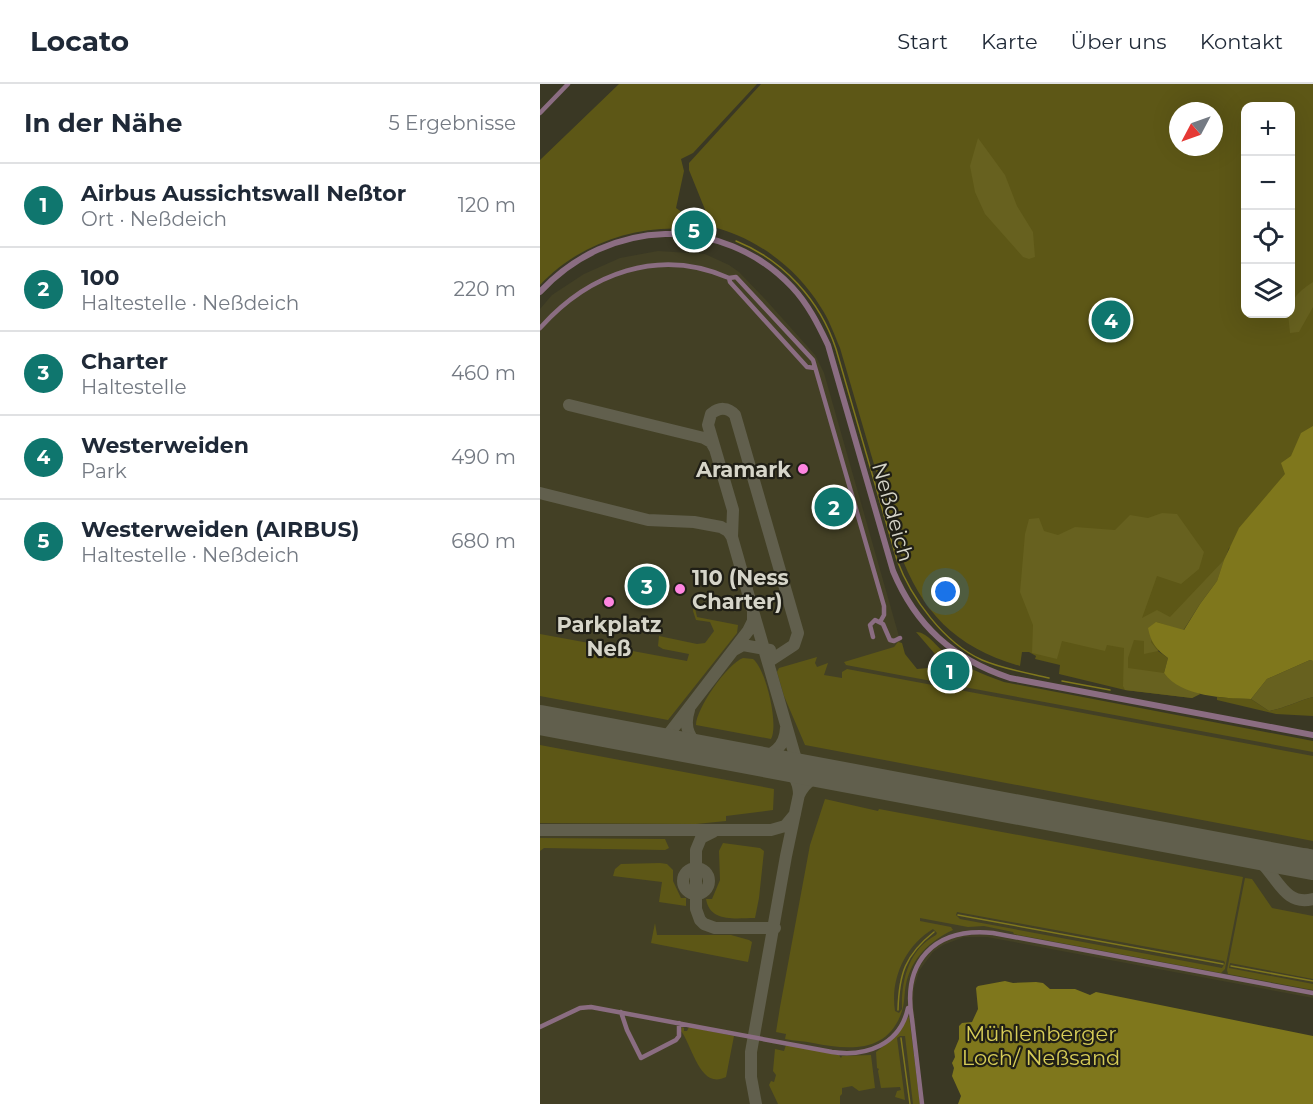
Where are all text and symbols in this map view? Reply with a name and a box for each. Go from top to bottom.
text: Locato [30,24,129,58]
text: Start [897,29,948,54]
text: Karte [981,29,1038,54]
text: Über uns [1071,29,1167,54]
text: Kontakt [1200,29,1283,54]
north arrow [1169,102,1223,156]
map controls [1241,102,1295,318]
button: + [1241,102,1295,156]
text: In der Nähe [24,107,182,139]
text: 5 Ergebnisse [388,111,516,135]
button: − [1241,156,1295,210]
text: Airbus Aussichtswall Neßtor [81,180,406,207]
text: 1 [40,193,47,217]
text: 120 m [458,193,516,217]
text: Ort · Neßdeich [81,207,227,231]
pin: 5 [674,208,714,252]
button: locate [1241,210,1295,264]
text: 100 [81,264,120,291]
button: layers [1241,264,1295,318]
text: 2 [38,277,49,301]
text: 220 m [454,277,516,301]
text: Haltestelle · Neßdeich [81,291,299,315]
pin: 4 [1092,298,1130,342]
text: Charter [81,348,168,375]
text: 3 [38,361,49,385]
text: 460 m [451,361,516,385]
text: Haltestelle [81,375,187,399]
text: Westerweiden [81,432,249,459]
text: 4 [37,445,50,469]
text: 490 m [451,445,516,469]
place label: Aramark [695,457,791,482]
text: Park [81,459,127,483]
street label: Neßdeich [867,459,919,565]
marker: Aramark [796,462,810,476]
pin: 2 [814,484,854,530]
text: Westerweiden (AIRBUS) [81,516,359,543]
text: 5 [38,529,49,553]
text: 680 m [451,529,516,553]
text: Haltestelle · Neßdeich [81,543,299,567]
pin: 3 [628,564,666,608]
place label: 110 (Ness Charter) [692,565,789,614]
your location [931,577,960,606]
marker: 110 (Ness Charter) [673,582,687,596]
marker: Parkplatz Neß [602,595,616,609]
place label: Parkplatz Neß [557,612,661,661]
pin: 1 [930,648,970,694]
park label: Mühlenberger Loch/ Neßsand [962,1021,1120,1070]

